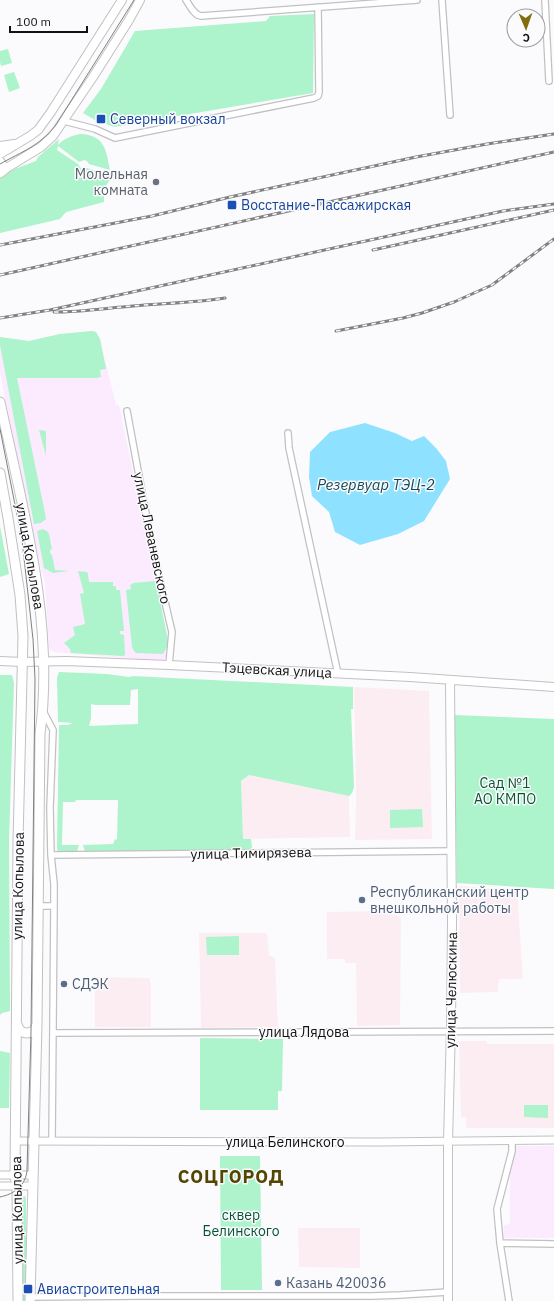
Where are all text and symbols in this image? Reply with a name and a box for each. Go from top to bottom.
scale bar [10,8,87,34]
north arrow [506,8,546,48]
text: 100 m [16,14,51,29]
text: С [523,31,530,45]
place label: Северный вокзал [110,110,226,128]
marker: Северный вокзал [95,113,107,125]
place label: Молельная комната [75,165,149,199]
marker: Молельная комната [151,177,161,187]
place label: Восстание-Пассажирская [241,196,411,214]
marker: Восстание-Пассажирская [226,199,238,211]
street label: улица Леваневского [129,470,175,606]
water label: Резервуар ТЭЦ-2 [317,475,435,494]
street label: улица Копылова [12,501,48,611]
street label: Тэцевская улица [222,658,333,682]
park label: Сад №1 АО КМПО [474,774,536,808]
street label: улица Копылова [8,831,28,940]
street label: улица Тимирязева [190,843,312,863]
place label: Республиканский центр внешкольной работы [370,883,529,917]
marker: Республиканский центр внешкольной работы [357,895,367,905]
street label: улица Челюскина [441,931,461,1048]
place label: СДЭК [72,975,109,993]
marker: СДЭК [59,979,69,989]
street label: улица Лядова [259,1023,350,1041]
street label: улица Белинского [225,1133,345,1151]
street label: улица Копылова [7,1155,27,1264]
district label: СОЦГОРОД [178,1165,284,1188]
park label: сквер Белинского [203,1206,280,1240]
place label: Казань 420036 [286,1274,386,1292]
marker: Казань 420036 [273,1278,283,1288]
place label: Авиастроительная [37,1280,160,1298]
marker: Авиастроительная [22,1283,34,1295]

